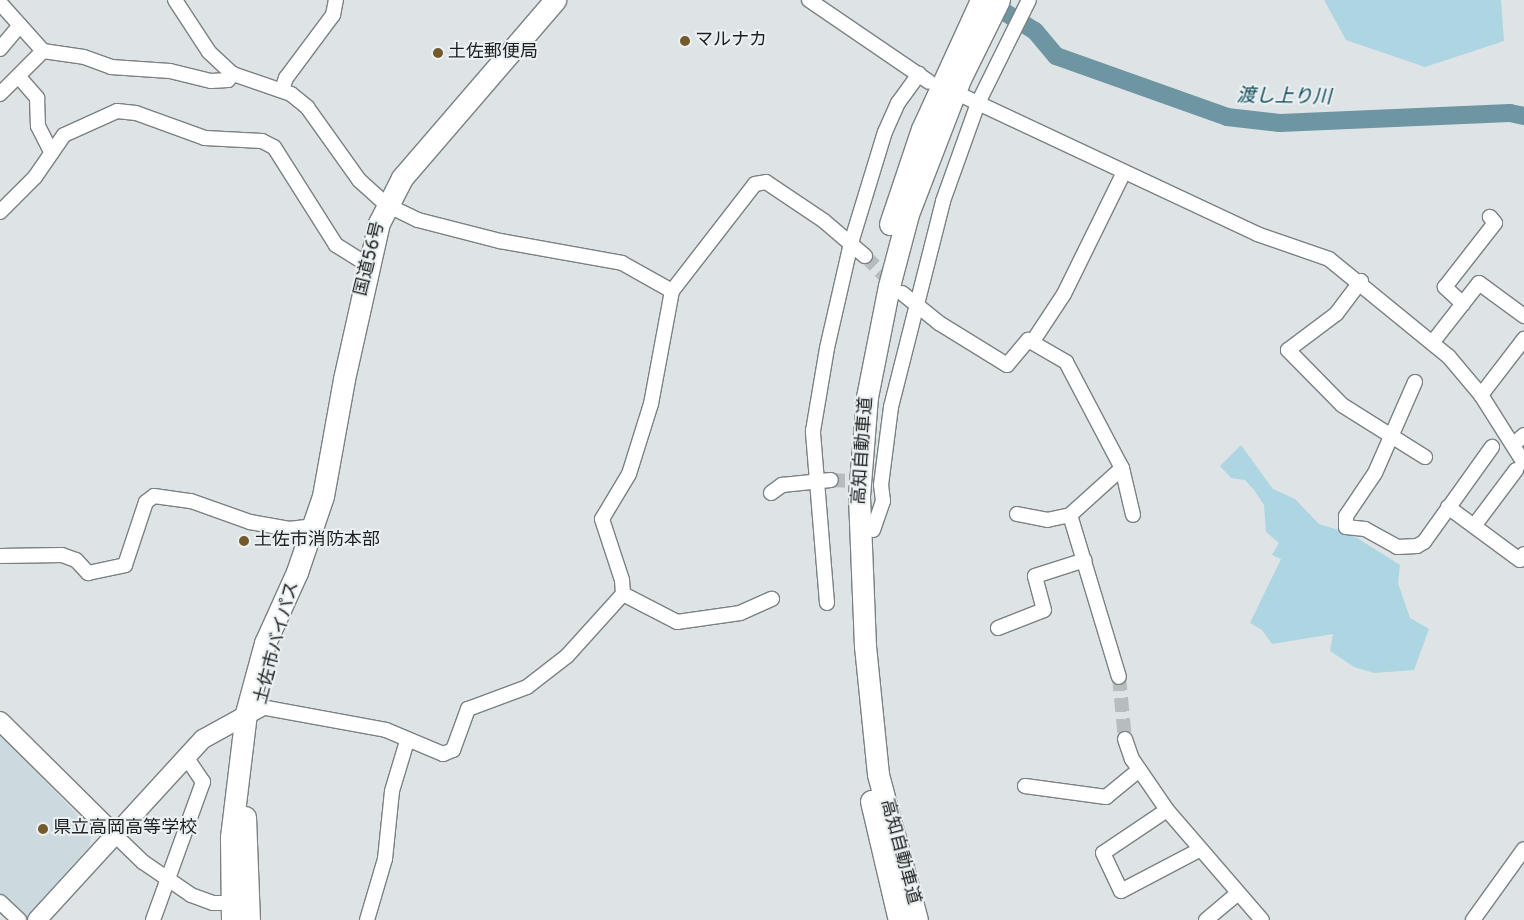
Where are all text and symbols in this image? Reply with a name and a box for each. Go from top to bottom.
place label: マルナカ [695,30,767,52]
marker: マルナカ [679,35,691,47]
place label: 土佐郵便局 [448,42,538,64]
marker: 土佐郵便局 [432,47,444,59]
water label: 渡し上り川 [1236,86,1332,110]
street label: 国道56号 [351,220,391,298]
street label: 高知自動車道 [849,396,879,506]
place label: 土佐市消防本部 [254,530,380,552]
marker: 土佐市消防本部 [238,535,250,547]
street label: 土佐市バイパス [251,579,305,707]
street label: 高知自動車道 [875,797,923,907]
place label: 県立高岡高等学校 [53,818,197,840]
marker: 県立高岡高等学校 [37,823,49,835]

